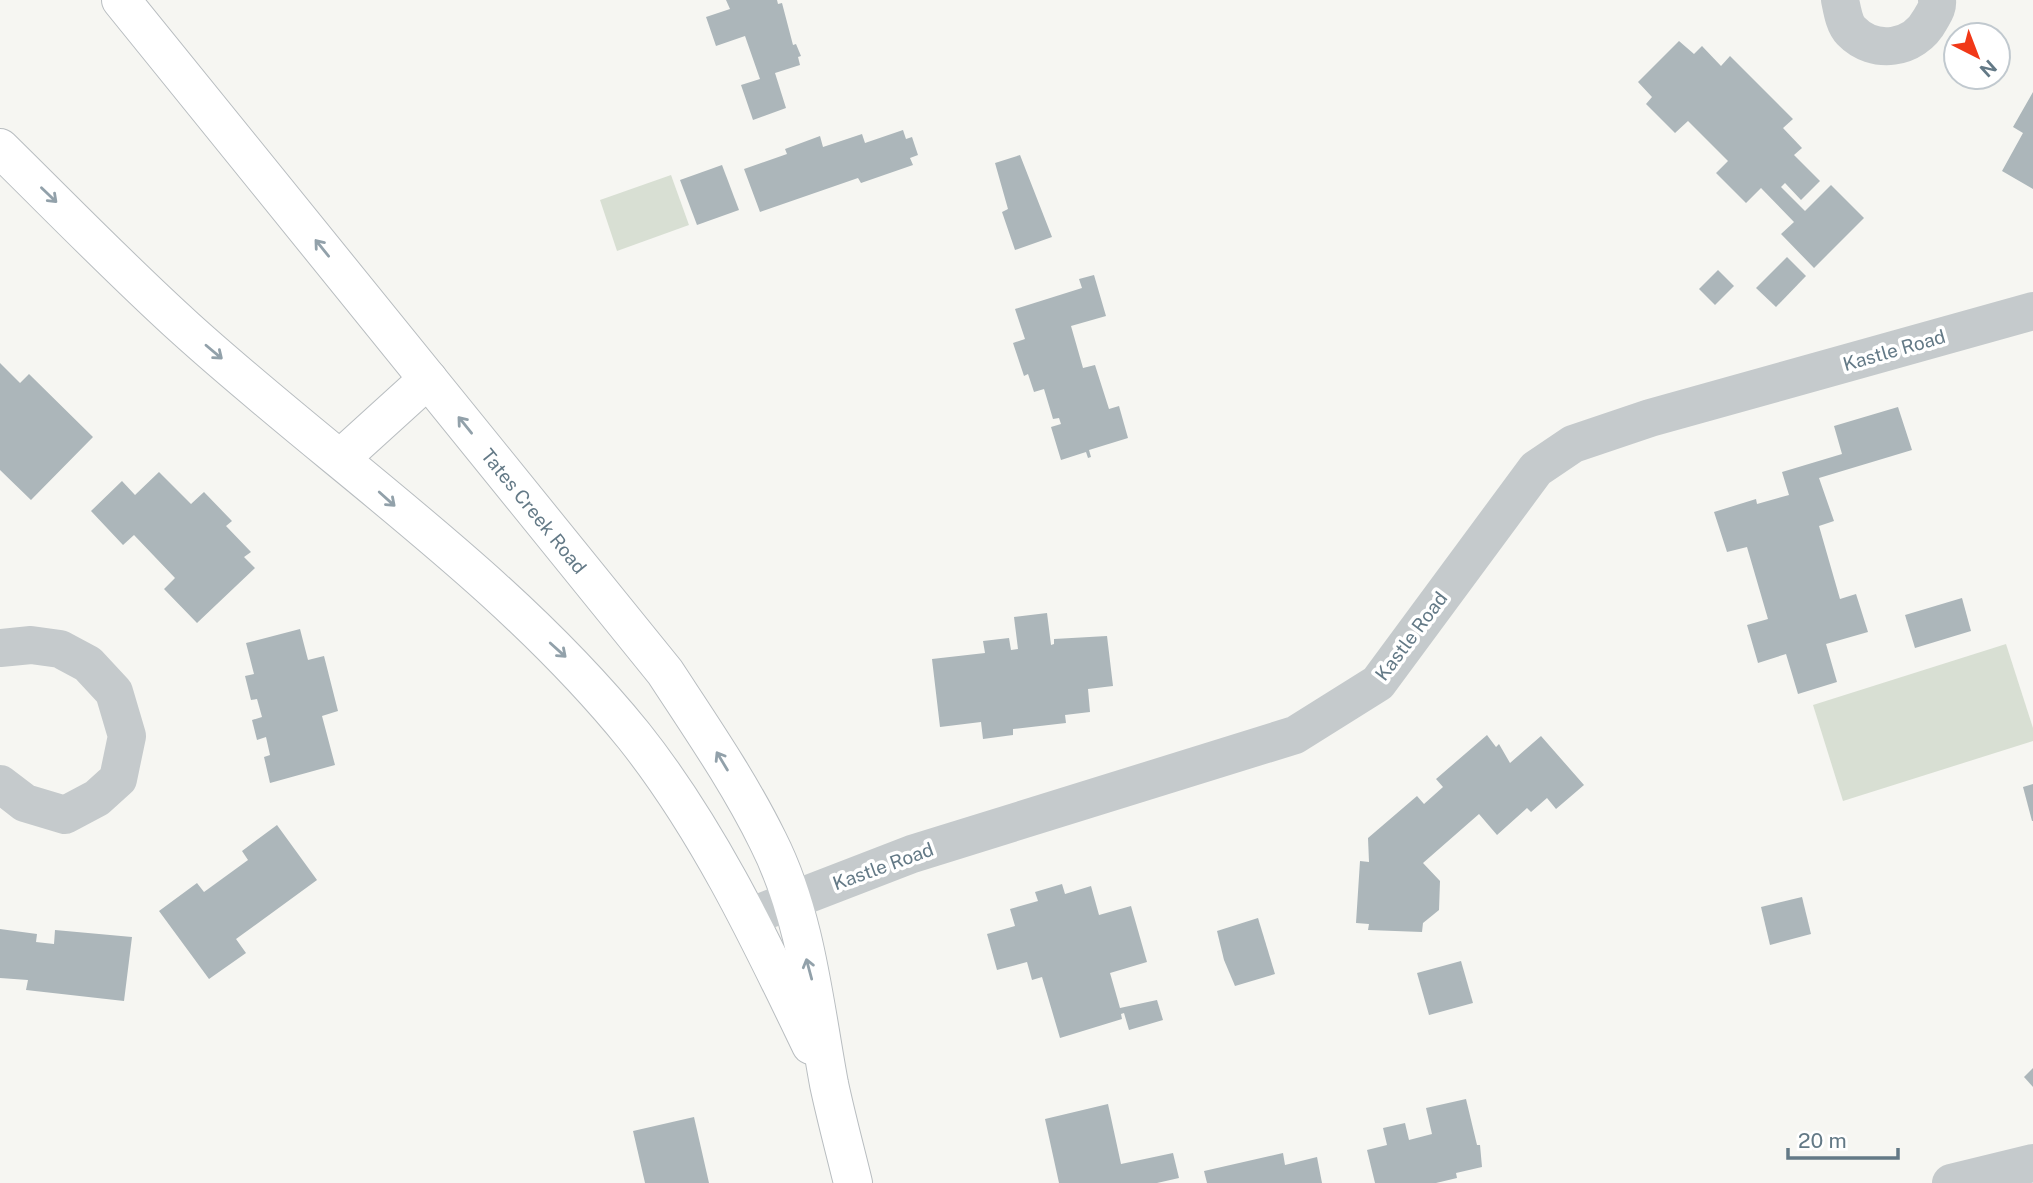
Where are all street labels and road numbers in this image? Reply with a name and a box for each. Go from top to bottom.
street label: Kastle Road [1840,325,1948,375]
street label: Tates Creek Road [477,444,591,578]
street label: Kastle Road [1370,587,1452,685]
street label: Kastle Road [830,838,936,894]

